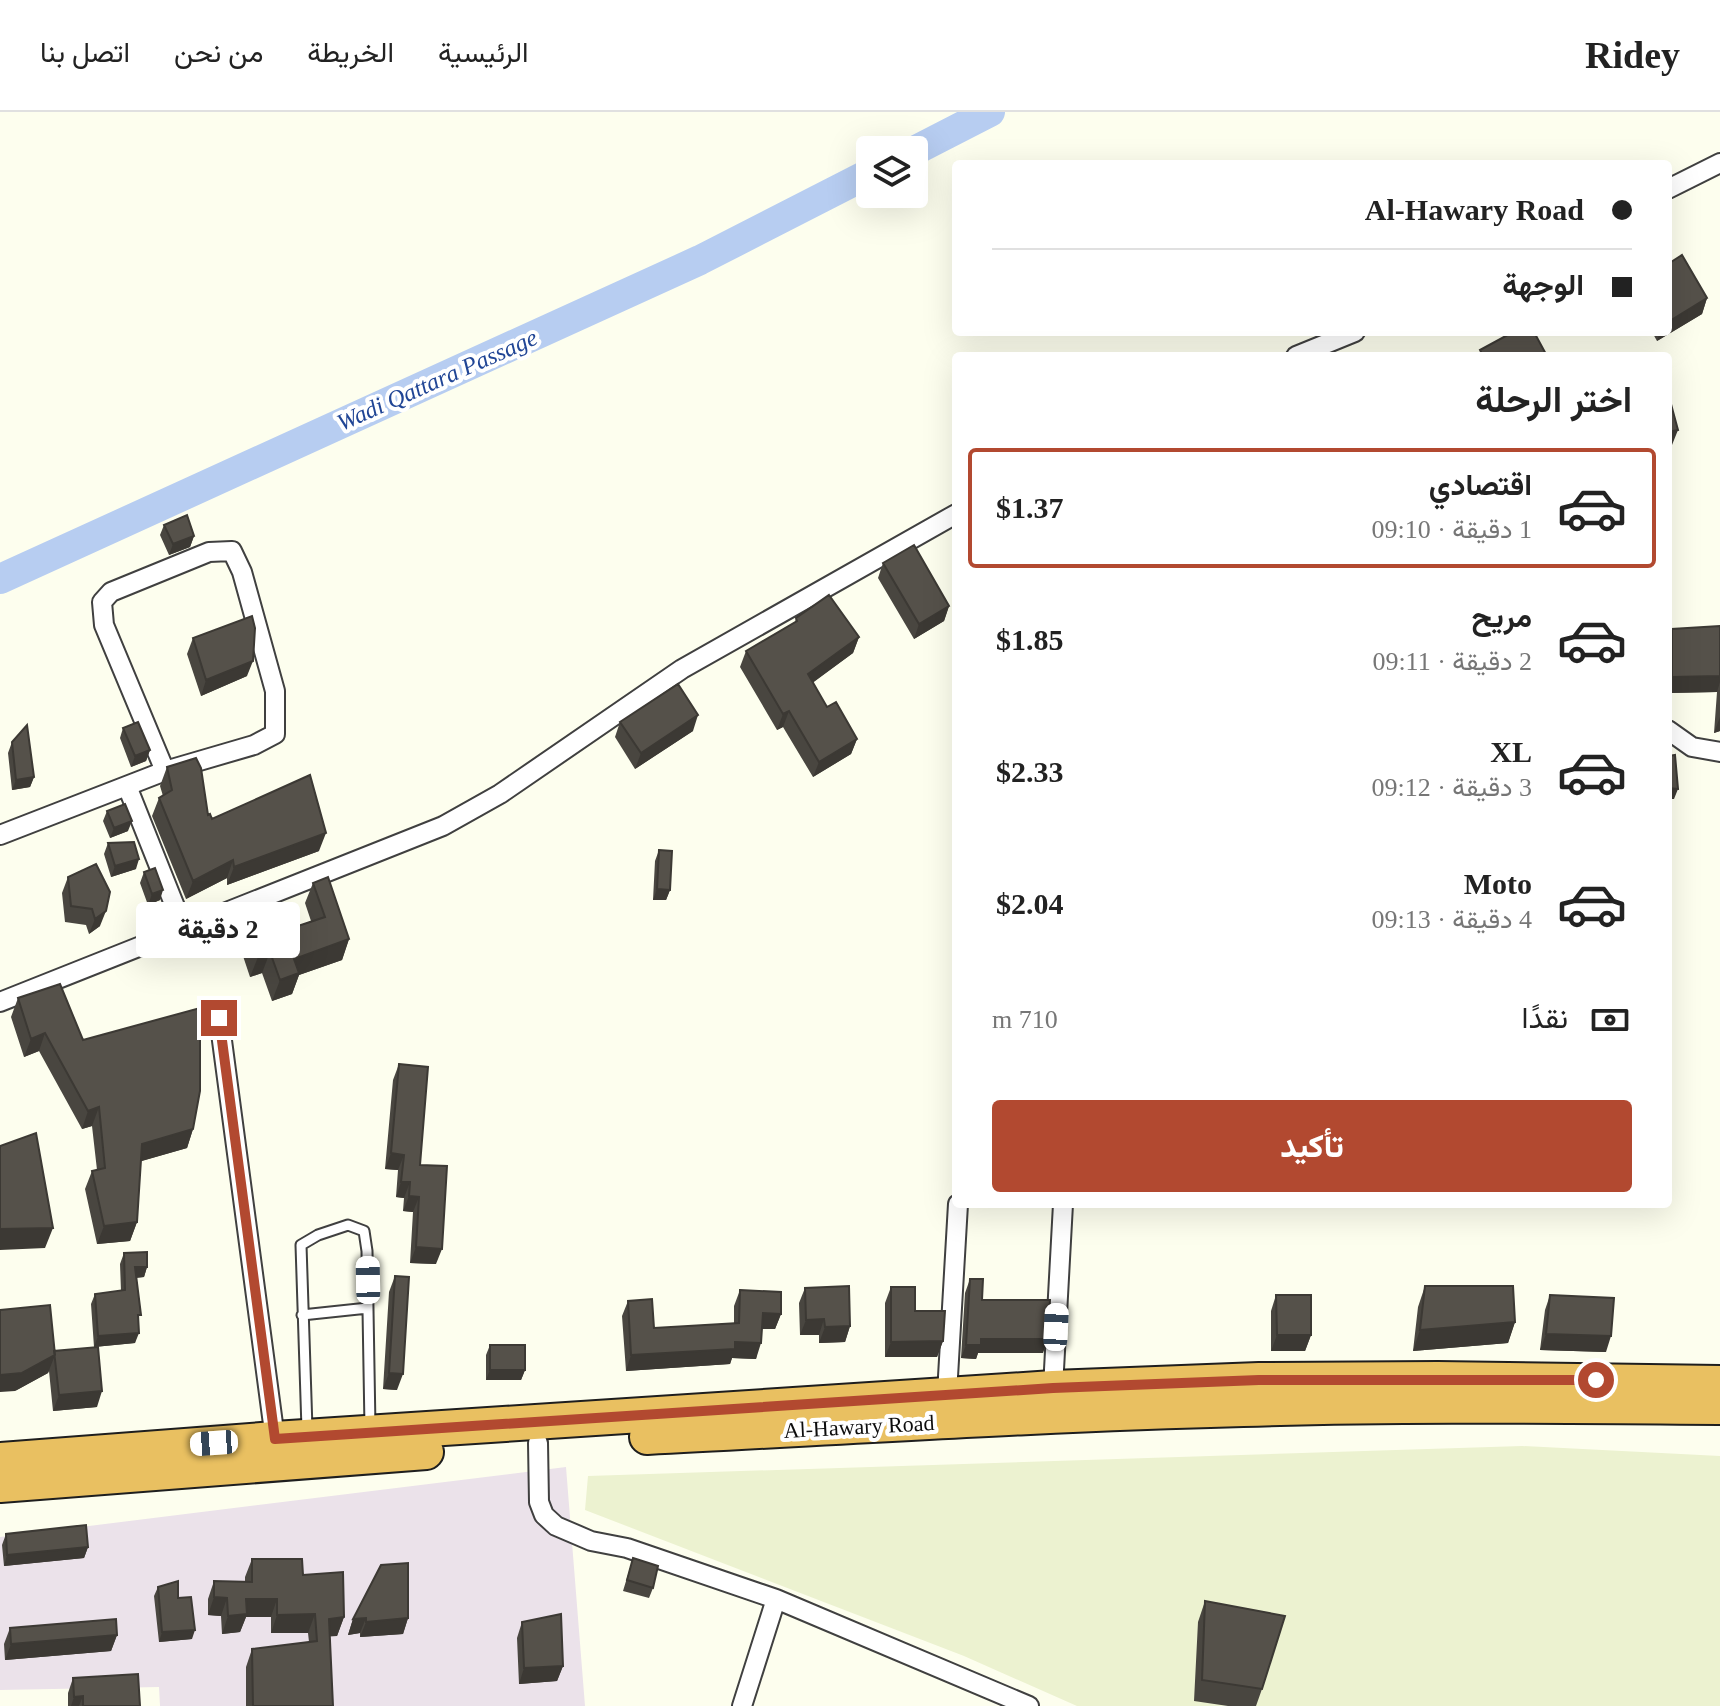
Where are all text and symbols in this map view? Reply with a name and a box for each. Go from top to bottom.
text: Ridey [1585,34,1680,76]
text: اتصل بنا [40,37,130,68]
text: من نحن [174,37,263,68]
text: الخريطة [307,37,394,68]
text: الرئيسية [438,37,528,68]
map controls [856,136,928,208]
button: layers [856,136,928,208]
text: Al-Hawary Road [1365,193,1584,226]
text: الوجهة [1502,268,1584,301]
water label: Wadi Qattara Passage [333,324,541,436]
text: اختر الرحلة [1475,380,1632,420]
text: اقتصادي [1429,468,1532,501]
icon: car [1556,472,1628,544]
text: $1.37 [996,491,1064,524]
text: 1 دقيقة · 09:10 [1371,515,1532,544]
text: مريح [1472,600,1532,633]
icon: car [1556,604,1628,676]
text: $1.85 [996,623,1064,656]
text: 2 دقيقة · 09:11 [1372,647,1532,676]
text: XL [1490,735,1532,768]
icon: car [1556,736,1628,808]
text: $2.33 [996,755,1064,788]
text: 3 دقيقة · 09:12 [1371,773,1532,802]
text: Moto [1464,867,1532,900]
icon: car [1556,868,1628,940]
text: $2.04 [996,887,1064,920]
callout: 2 دقيقة [137,902,301,958]
text: 4 دقيقة · 09:13 [1371,905,1532,934]
text: 2 دقيقة [177,915,259,944]
icon: cash [1588,998,1632,1042]
route end [201,1000,237,1036]
text: نقدًا [1522,1001,1568,1034]
text: 710 m [992,1005,1058,1034]
button: تأكيد [992,1100,1632,1192]
car [356,1256,380,1304]
car [1043,1302,1069,1352]
route start [1578,1362,1614,1398]
street label: Al-Hawary Road [783,1410,935,1443]
car [189,1429,239,1457]

